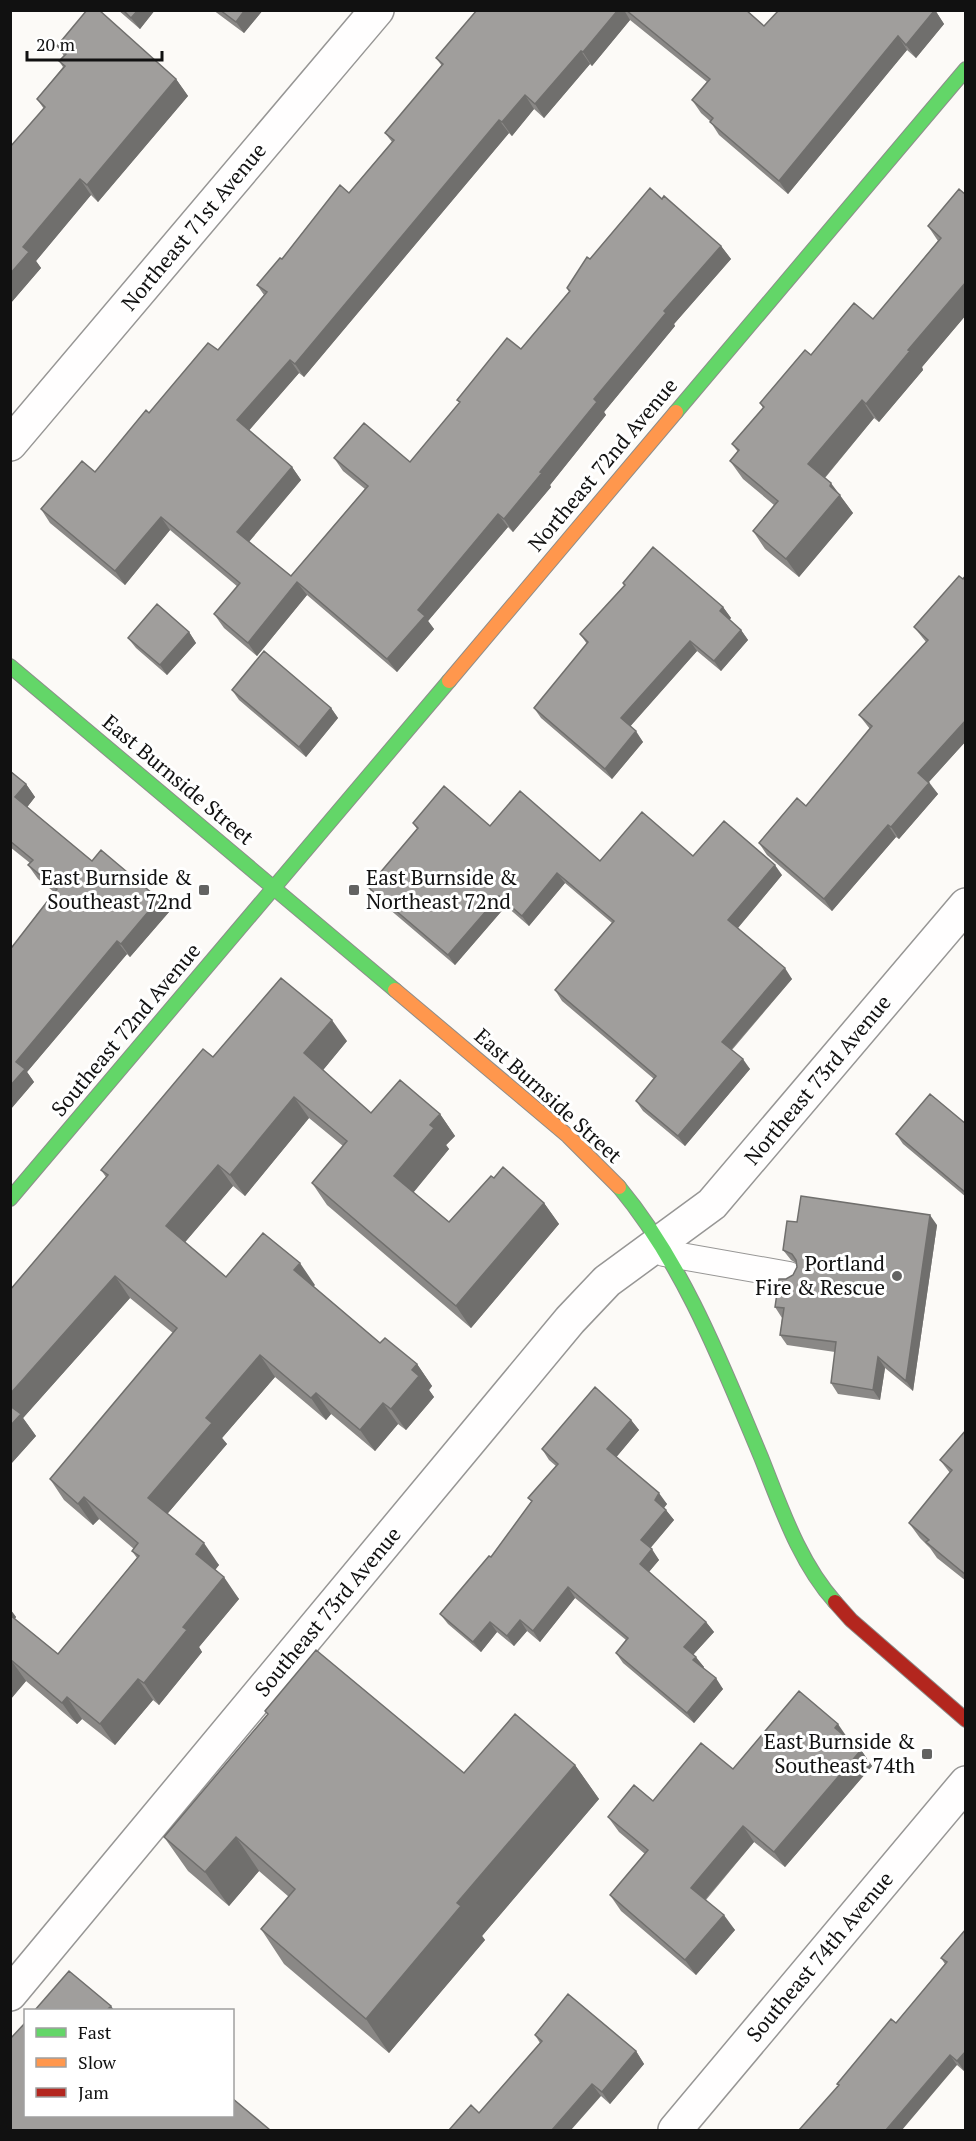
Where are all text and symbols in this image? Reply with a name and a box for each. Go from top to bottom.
scale bar [27,24,162,62]
text: 20 m [36,32,76,56]
street label: Northeast 71st Avenue [115,137,272,316]
street label: Northeast 72nd Avenue [521,372,683,557]
street label: East Burnside Street [97,708,260,851]
place label: East Burnside & Southeast 72nd [41,863,192,915]
place label: East Burnside & Northeast 72nd [366,863,517,915]
marker: East Burnside & Southeast 72nd [197,883,211,897]
marker: East Burnside & Northeast 72nd [347,883,361,897]
street label: Southeast 72nd Avenue [44,937,206,1122]
street label: Northeast 73rd Avenue [738,988,897,1170]
street label: East Burnside Street [469,1022,628,1169]
place label: Portland Fire & Rescue [755,1249,885,1301]
marker: Portland Fire & Rescue [890,1269,904,1283]
street label: Southeast 73rd Avenue [248,1520,407,1702]
place label: East Burnside & Southeast 74th [764,1727,915,1779]
marker: East Burnside & Southeast 74th [920,1747,934,1761]
street label: Southeast 74th Avenue [740,1865,899,2047]
legend [24,2009,234,2117]
text: Fast [78,2020,112,2044]
text: Slow [78,2050,117,2074]
text: Jam [78,2080,109,2104]

